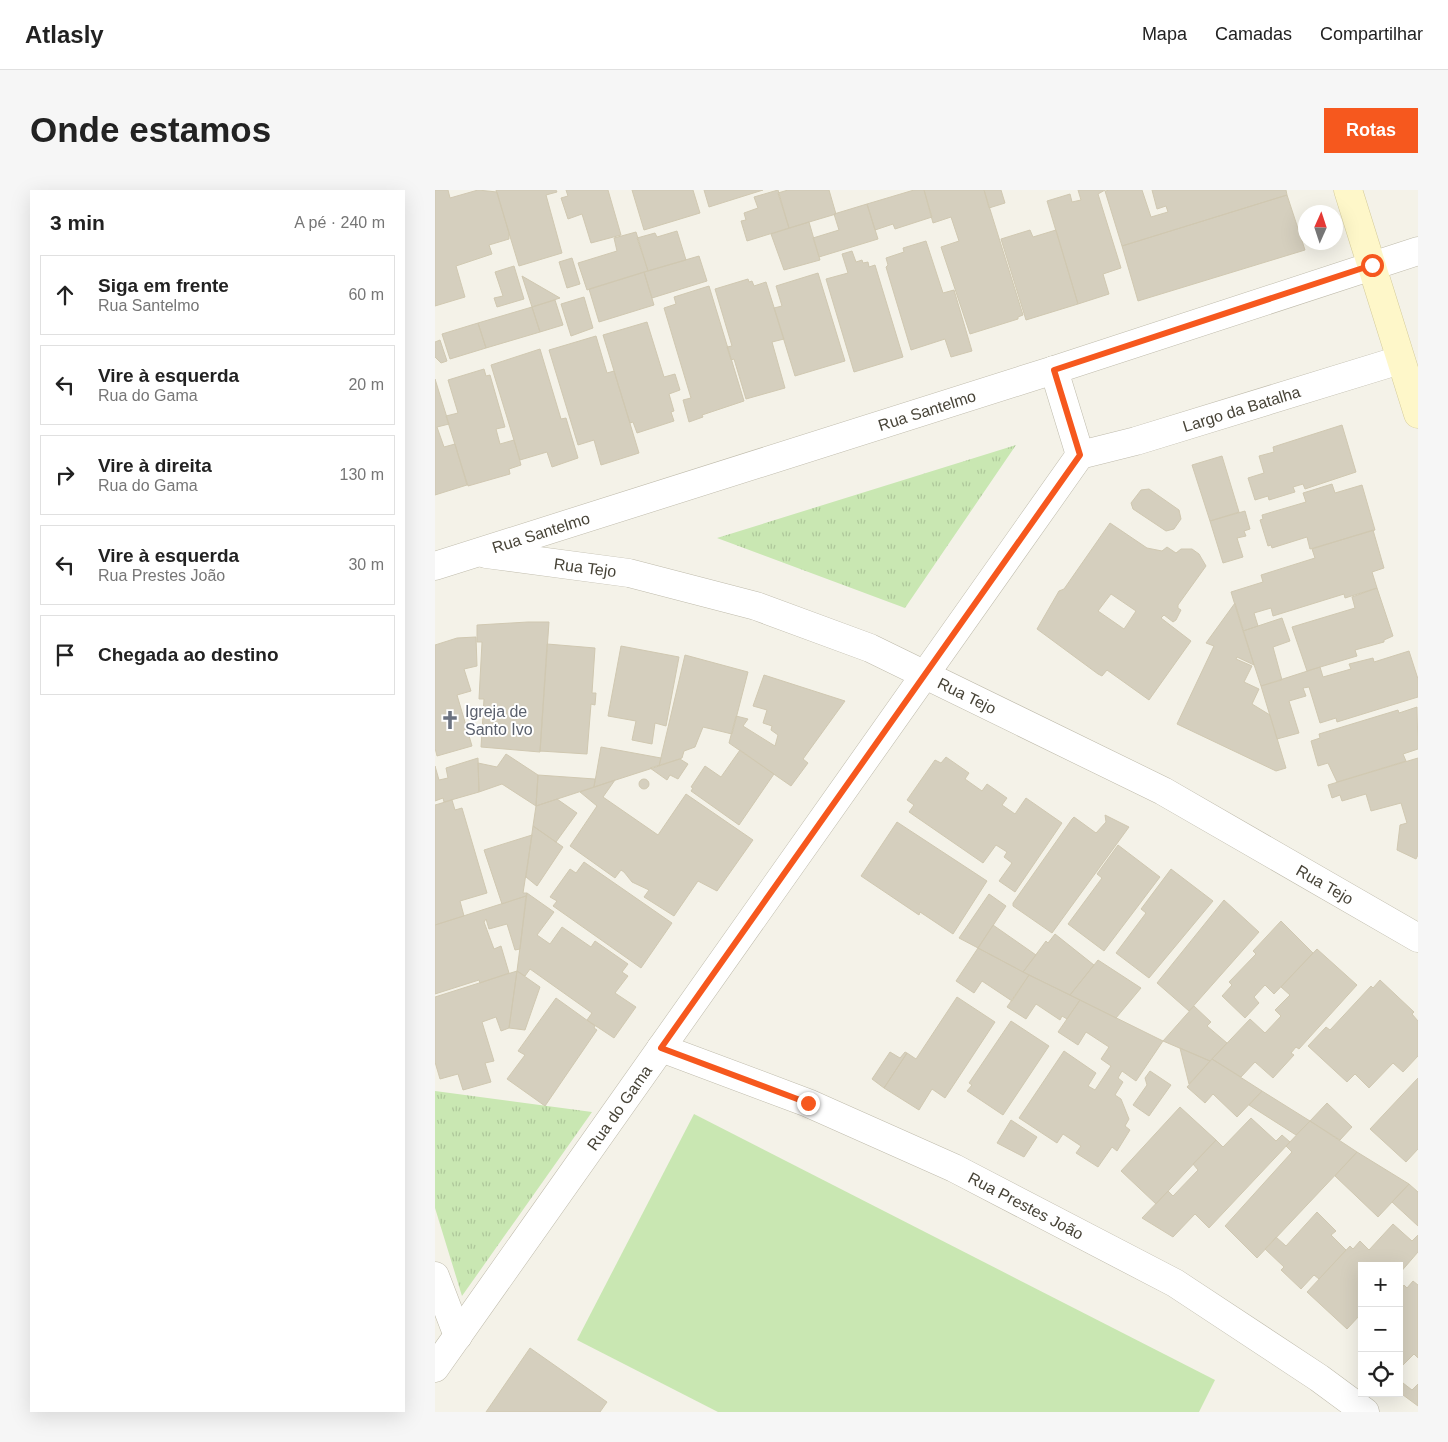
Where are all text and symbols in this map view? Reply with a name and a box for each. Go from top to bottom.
text: Atlasly [25,21,104,48]
text: Mapa [1142,24,1187,44]
text: Camadas [1215,24,1292,44]
text: Compartilhar [1320,24,1423,44]
button: Rotas [1324,108,1418,153]
text: Onde estamos [30,110,271,149]
north arrow [1298,205,1343,250]
text: 3 min [50,211,105,234]
text: A pé · 240 m [294,214,385,231]
route start [1361,254,1384,277]
text: Siga em frente [98,275,229,296]
icon: ahead [51,281,79,309]
text: 60 m [348,286,384,303]
text: Rua Santelmo [98,297,199,314]
text: Vire à esquerda [98,365,239,386]
icon: left [51,371,79,399]
text: 20 m [348,376,384,393]
street label: Largo da Batalha [1181,383,1302,435]
text: Rua do Gama [98,387,198,404]
street label: Rua Santelmo [876,387,978,434]
text: Vire à direita [98,455,212,476]
icon: right [51,461,79,489]
text: 130 m [340,466,384,483]
text: Rua do Gama [98,477,198,494]
street label: Rua Santelmo [490,509,592,556]
text: Vire à esquerda [98,545,239,566]
icon: left [51,551,79,579]
street label: Rua Tejo [553,555,618,580]
text: 30 m [348,556,384,573]
text: Rua Prestes João [98,567,225,584]
icon: arrive [51,641,79,669]
text: Chegada ao destino [98,644,279,665]
street label: Rua Tejo [935,674,999,717]
place label: Igreja de Santo Ivo [465,703,533,738]
church icon: Igreja de Santo Ivo [439,709,461,731]
street label: Rua Tejo [1294,861,1357,908]
street label: Rua do Gama [583,1062,655,1153]
route end [797,1092,820,1115]
street label: Rua Prestes João [966,1169,1087,1242]
map controls [1358,1262,1403,1397]
button: + [1358,1262,1403,1307]
button: − [1358,1307,1403,1352]
button: locate [1358,1352,1403,1397]

